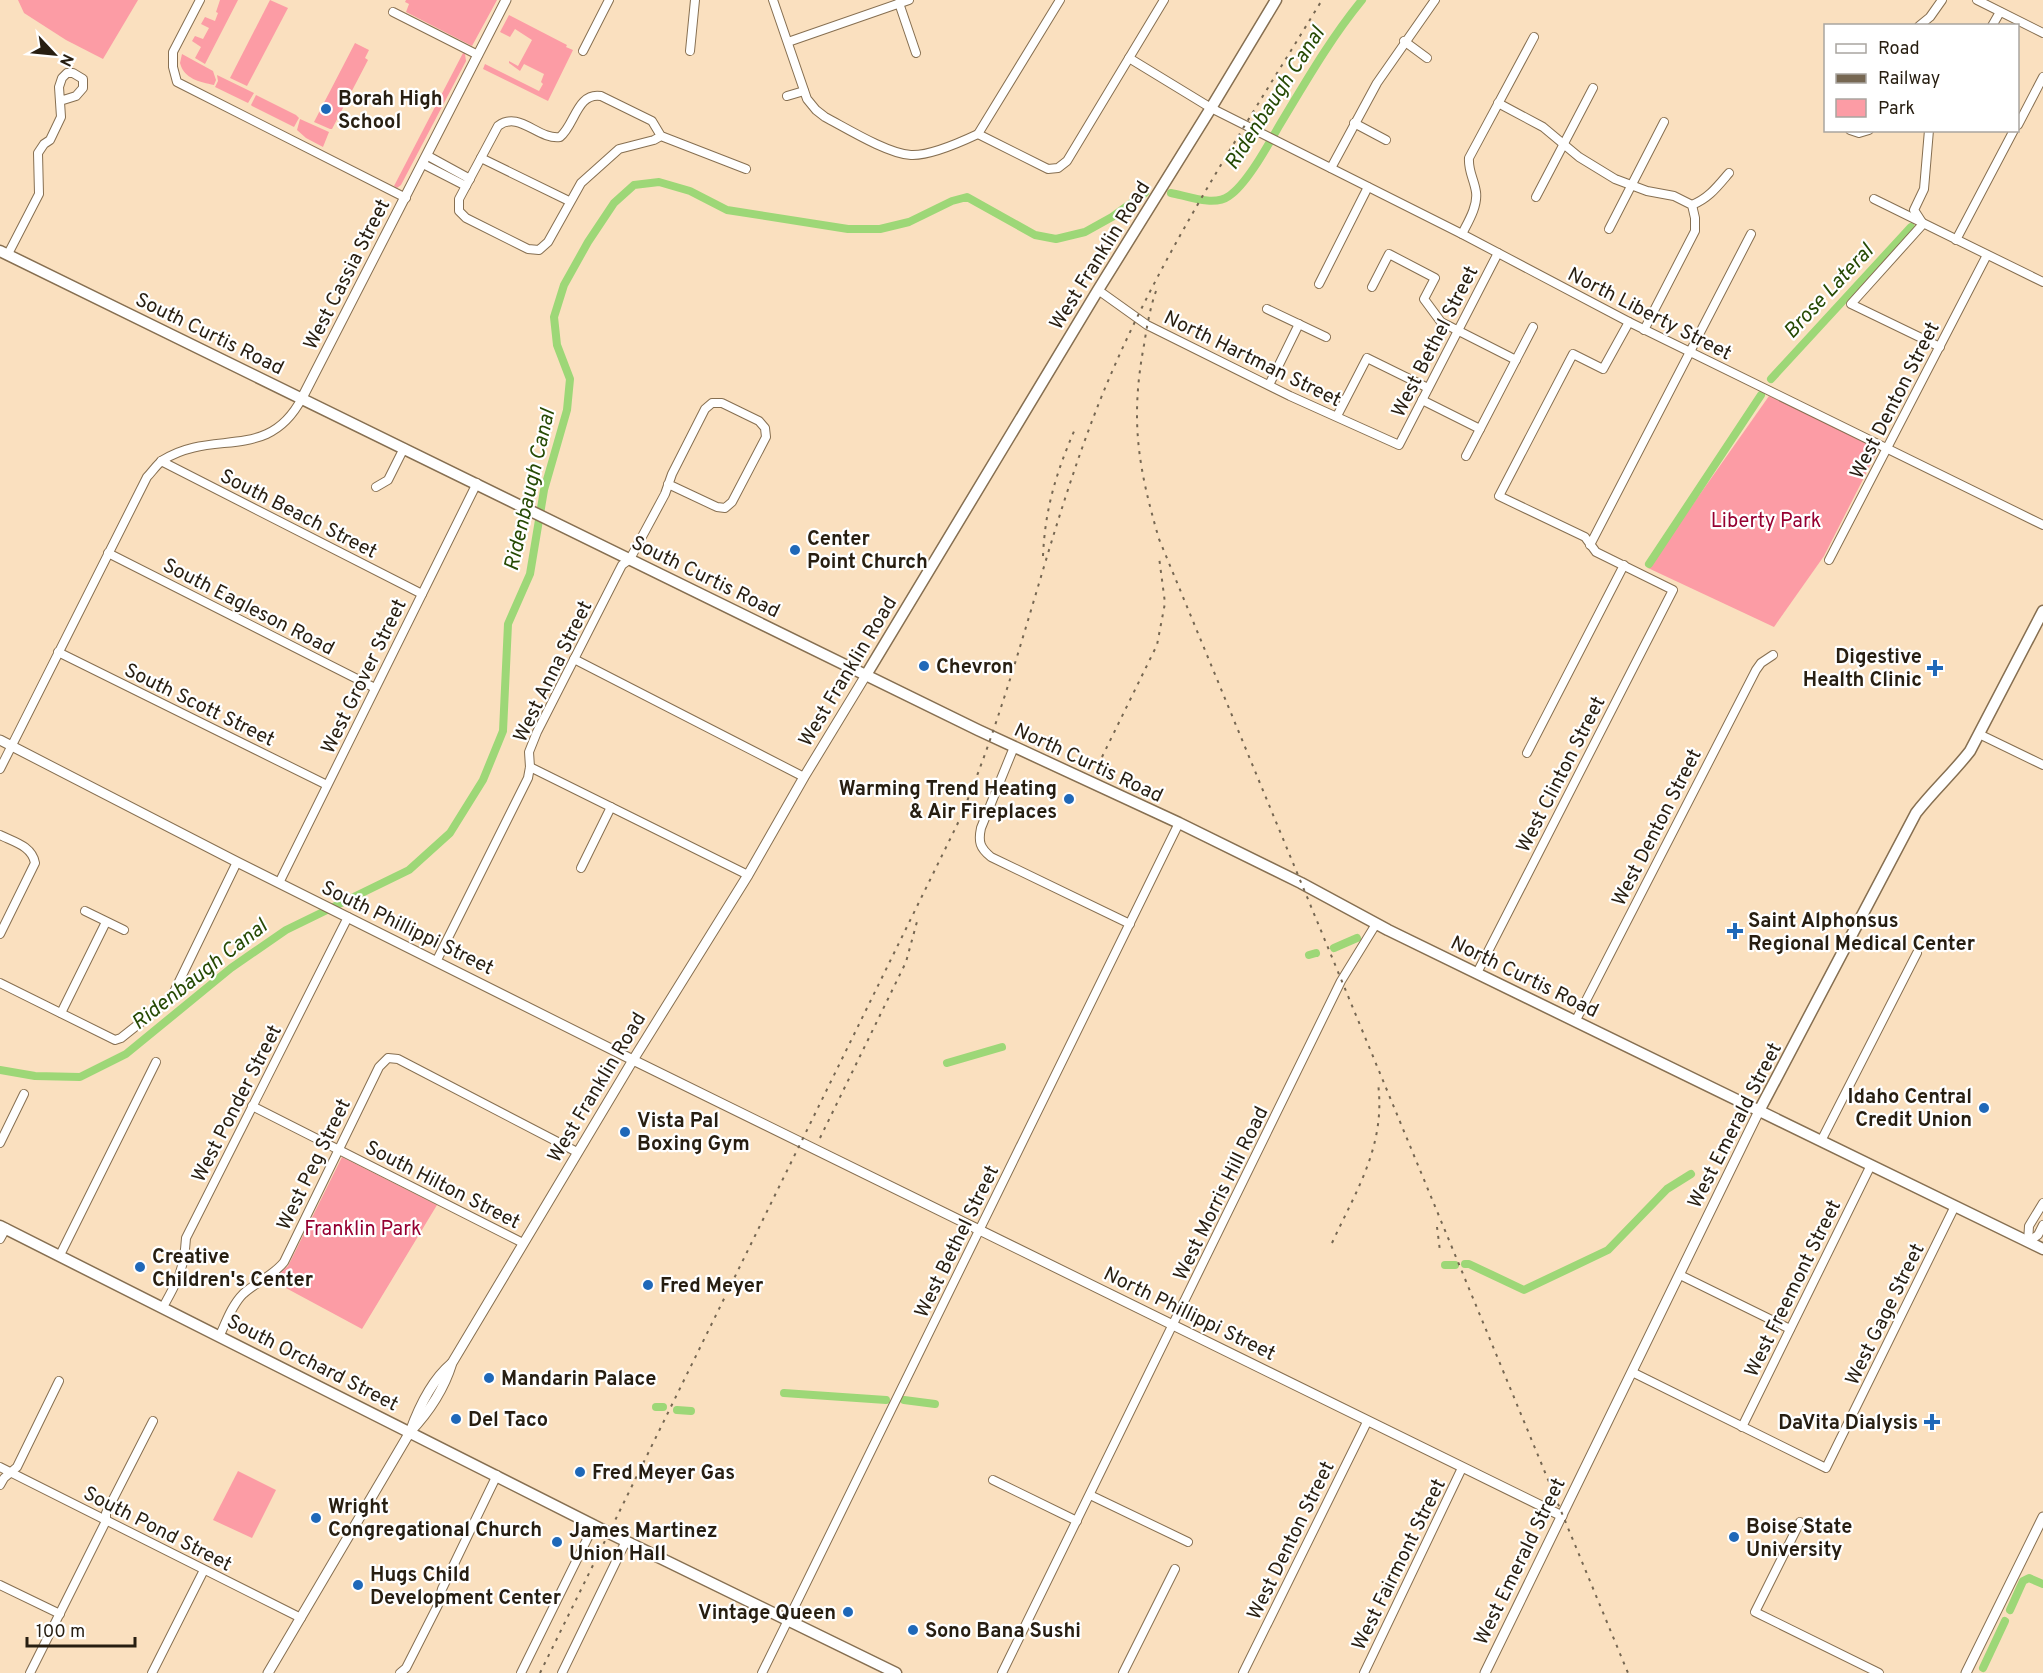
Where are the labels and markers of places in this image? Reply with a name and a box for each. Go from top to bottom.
place label: Borah High School [338,87,443,136]
marker: Borah High School [319,102,333,116]
place label: Center Point Church [807,527,928,576]
marker: Center Point Church [788,543,802,557]
place label: Digestive Health Clinic [1803,645,1922,694]
place label: Chevron [936,655,1013,681]
marker: Chevron [917,659,931,673]
marker: Digestive Health Clinic [1926,659,1944,677]
place label: Warming Trend Heating & Air Fireplaces [839,777,1057,826]
marker: Warming Trend Heating & Air Fireplaces [1062,792,1076,806]
place label: Saint Alphonsus Regional Medical Center [1748,909,1976,958]
marker: Saint Alphonsus Regional Medical Center [1726,922,1744,940]
place label: Idaho Central Credit Union [1848,1085,1972,1134]
marker: Idaho Central Credit Union [1977,1101,1991,1115]
place label: Vista Pal Boxing Gym [637,1109,750,1158]
marker: Vista Pal Boxing Gym [618,1125,632,1139]
place label: Creative Children's Center [152,1245,314,1294]
marker: Creative Children's Center [133,1260,147,1274]
place label: Fred Meyer [660,1274,764,1300]
marker: Fred Meyer [641,1278,655,1292]
place label: Mandarin Palace [501,1367,656,1393]
marker: Mandarin Palace [482,1371,496,1385]
place label: Del Taco [468,1408,548,1434]
place label: DaVita Dialysis [1778,1411,1918,1437]
marker: Del Taco [449,1412,463,1426]
marker: DaVita Dialysis [1923,1413,1941,1431]
place label: Fred Meyer Gas [592,1461,735,1487]
marker: Fred Meyer Gas [573,1465,587,1479]
place label: Wright Congregational Church [328,1495,542,1544]
marker: Wright Congregational Church [309,1511,323,1525]
place label: Boise State University [1746,1515,1852,1564]
place label: James Martinez Union Hall [569,1519,718,1568]
marker: Boise State University [1727,1530,1741,1544]
marker: James Martinez Union Hall [550,1535,564,1549]
place label: Hugs Child Development Center [370,1563,562,1612]
marker: Hugs Child Development Center [351,1578,365,1592]
place label: Vintage Queen [698,1601,836,1627]
marker: Vintage Queen [841,1605,855,1619]
place label: Sono Bana Sushi [925,1619,1081,1645]
marker: Sono Bana Sushi [906,1623,920,1637]

